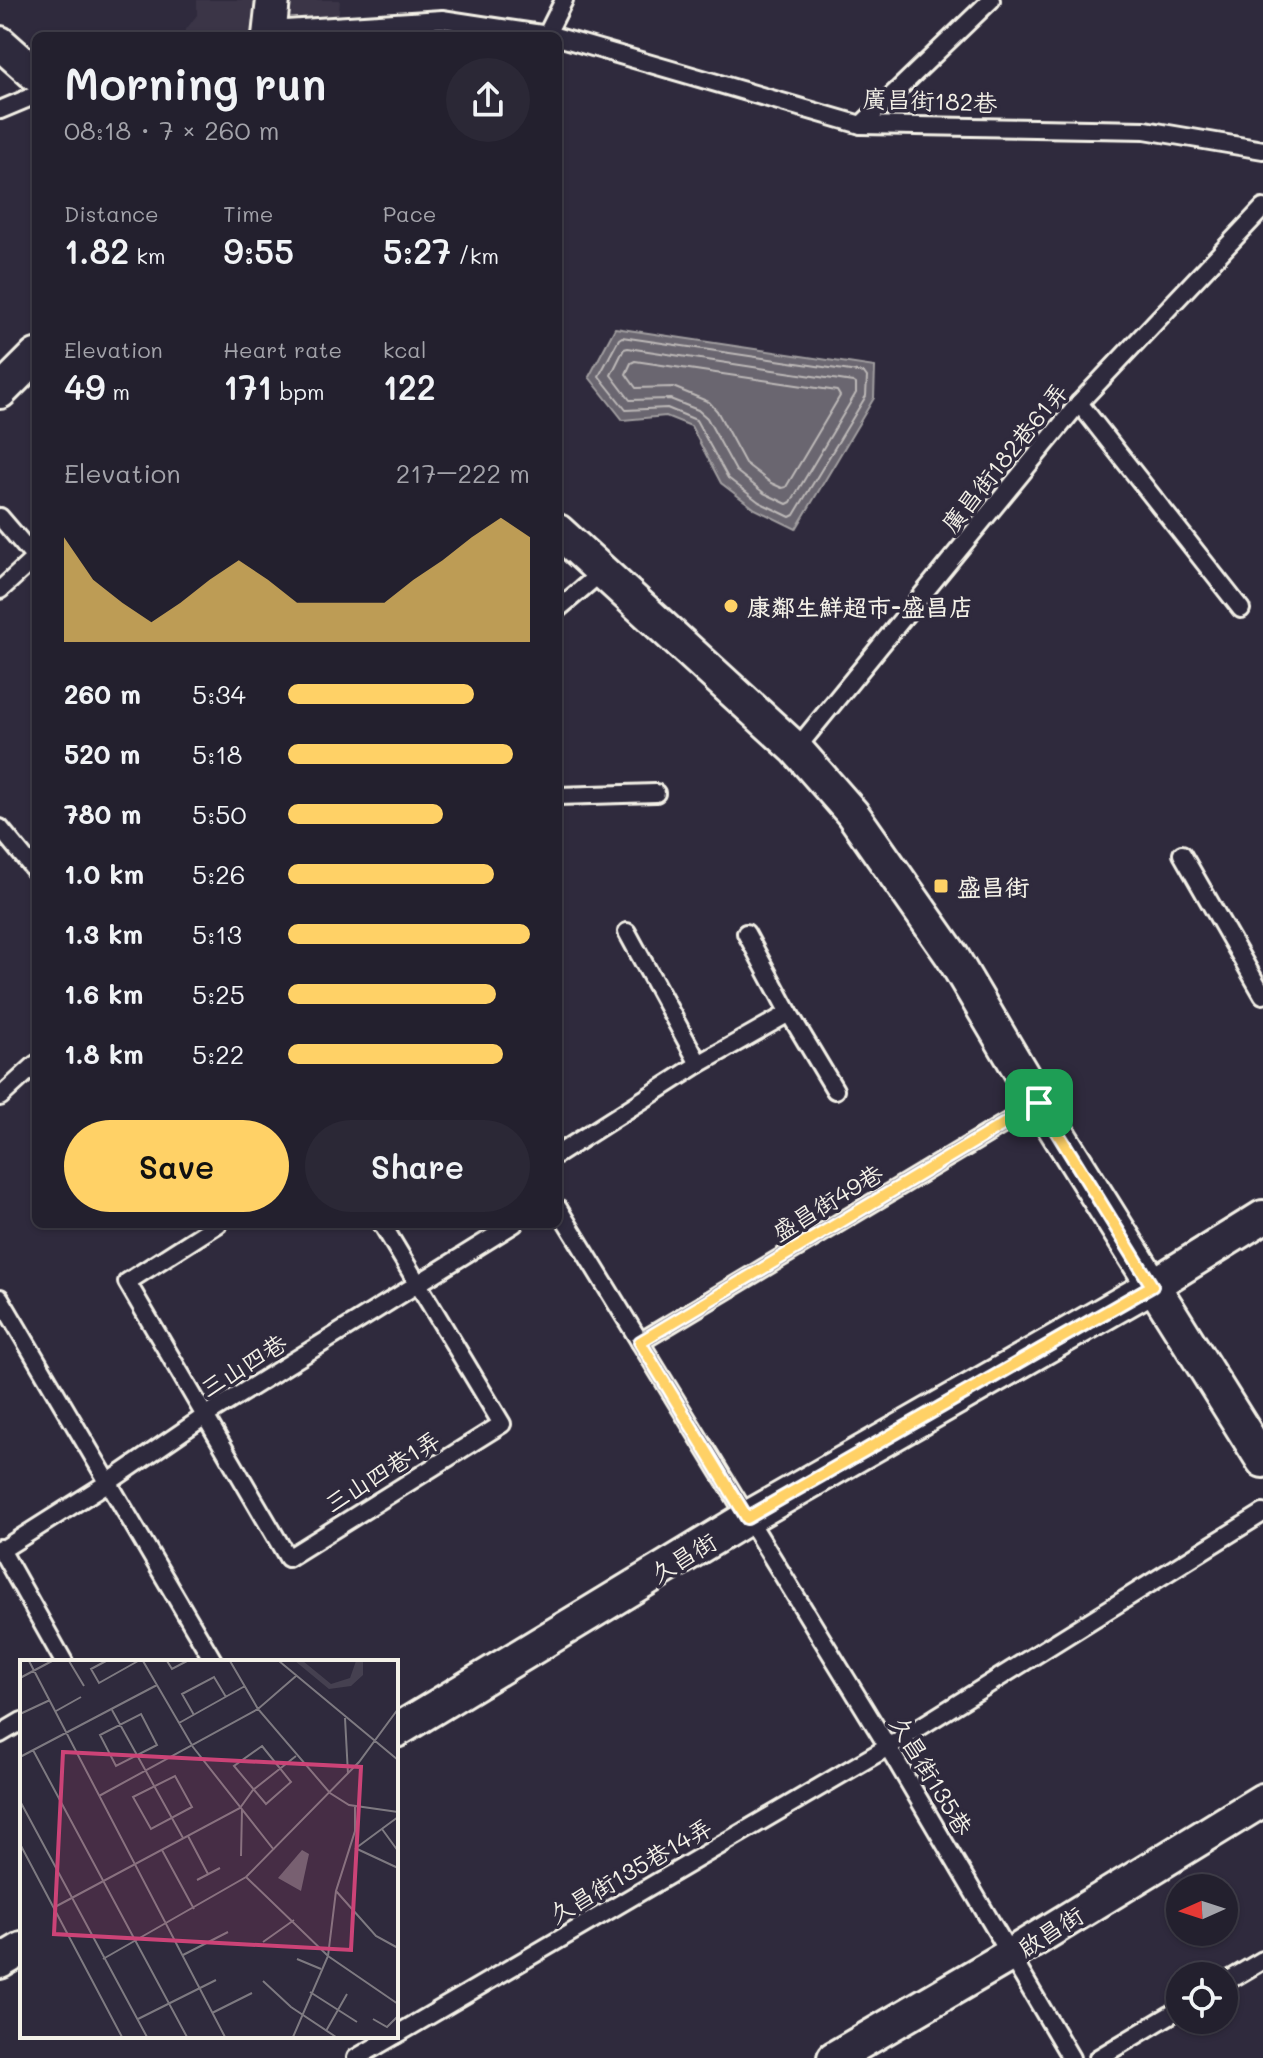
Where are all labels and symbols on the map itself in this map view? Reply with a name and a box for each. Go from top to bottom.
street label: 廣昌街182巷 [862,82,998,118]
street label: 廣昌街182巷61弄 [934,376,1074,538]
place label: 康鄰生鮮超市-盛昌店 [747,591,973,622]
marker: 康鄰生鮮超市-盛昌店 [722,597,740,615]
place label: 盛昌街 [957,871,1029,902]
marker: 盛昌街 [932,877,950,895]
pin [1005,1069,1073,1137]
street label: 盛昌街49巷 [766,1157,888,1247]
street label: 三山四巷 [194,1326,292,1404]
street label: 三山四巷1弄 [318,1423,446,1519]
street label: 久昌街 [644,1525,722,1589]
inset map [20,1660,398,2038]
street label: 久昌街135巷 [884,1709,980,1841]
street label: 久昌街135巷14弄 [543,1811,717,1929]
north arrow [1166,1874,1238,1946]
street label: 啟昌街 [1011,1899,1089,1963]

